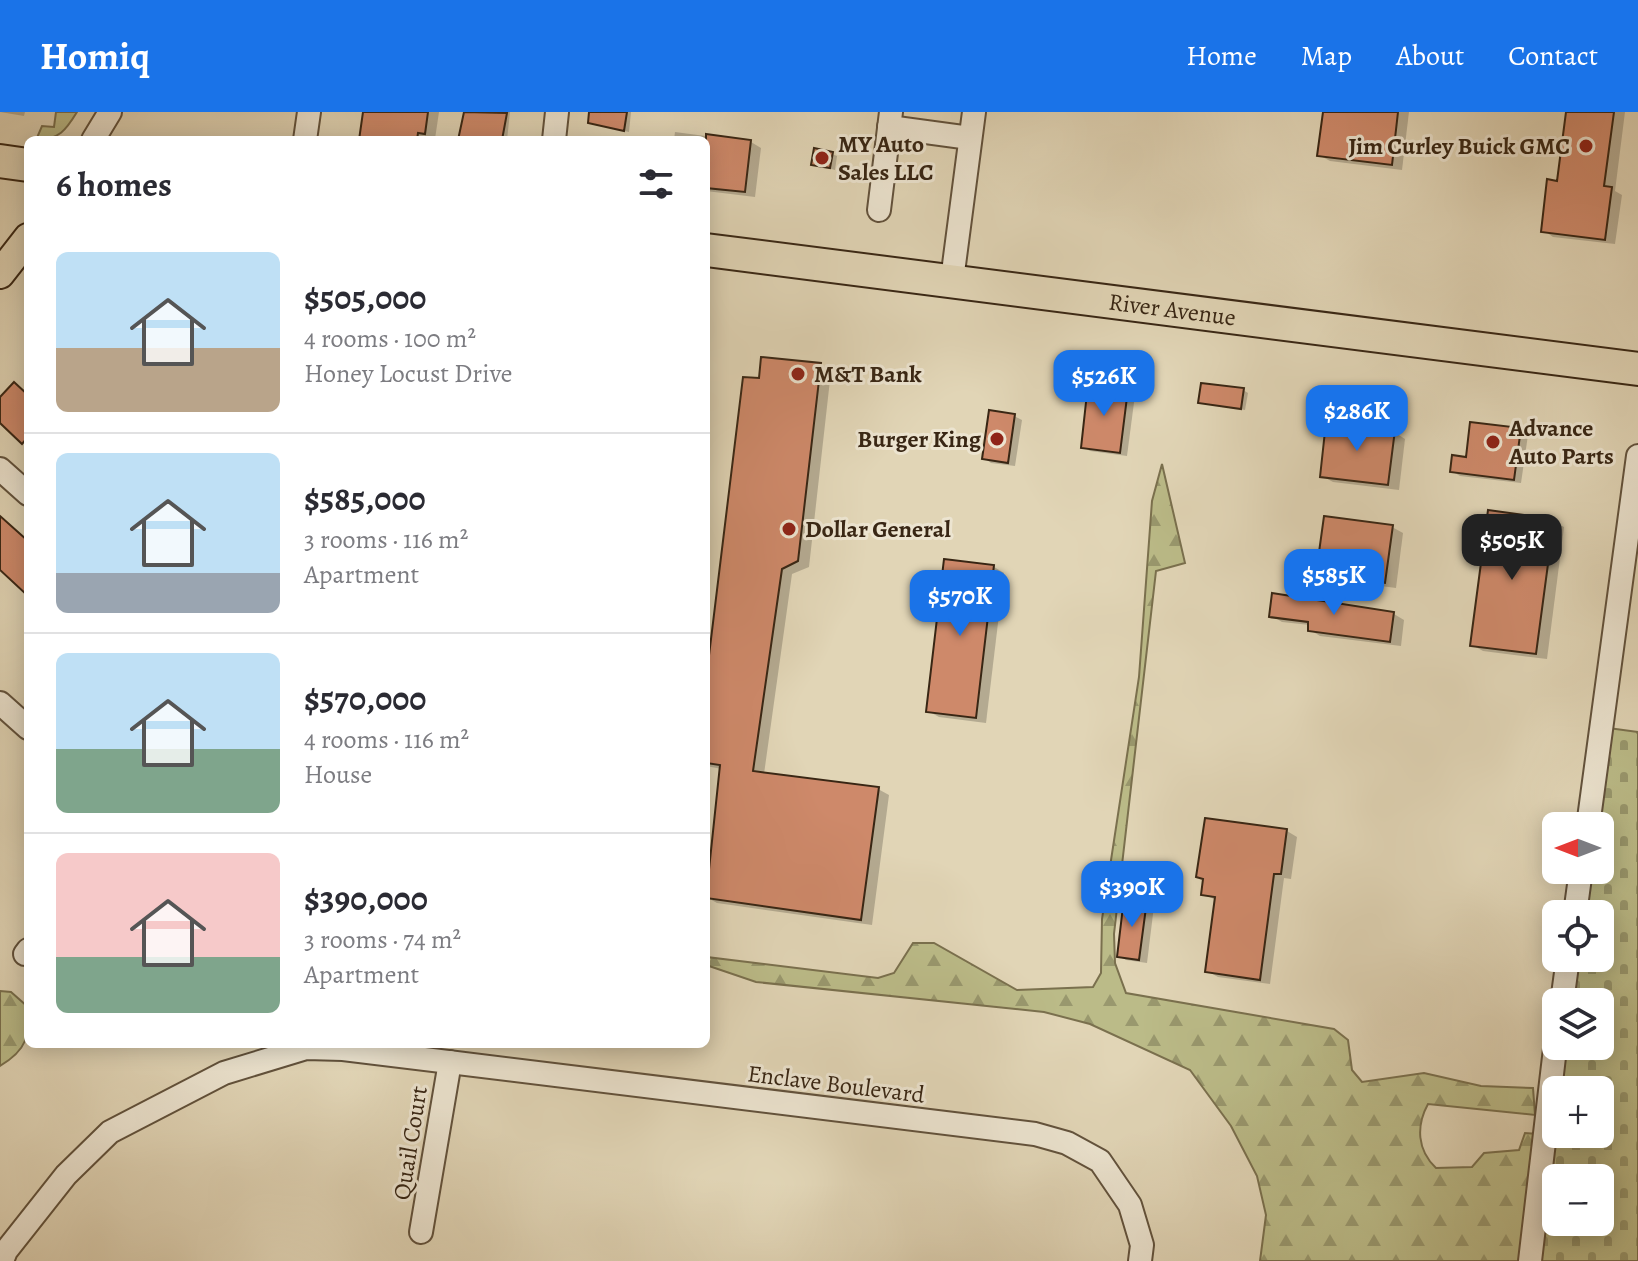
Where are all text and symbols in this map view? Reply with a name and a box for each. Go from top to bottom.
text: Homiq [40,30,150,82]
text: Home [1186,37,1257,75]
text: Map [1301,37,1352,75]
text: About [1396,37,1464,75]
text: Contact [1508,37,1598,75]
place label: MY Auto Sales LLC [838,128,934,188]
place label: Jim Curley Buick GMC [1349,130,1570,162]
marker: Jim Curley Buick GMC [1577,137,1595,155]
marker: MY Auto Sales LLC [813,149,831,167]
text: 6 homes [56,161,172,208]
icon: filters [634,162,678,206]
text: $505,000 [304,274,426,321]
icon: home [120,284,216,380]
street label: River Avenue [1107,286,1238,333]
text: 4 rooms · 100 m² [304,321,476,356]
pin: $526K [1048,350,1160,418]
text: Honey Locust Drive [304,356,512,391]
place label: M&T Bank [814,358,922,390]
text: $526K [1071,358,1137,393]
marker: M&T Bank [789,365,807,383]
pin: $286K [1301,385,1413,453]
text: $286K [1324,393,1390,428]
place label: Advance Auto Parts [1508,412,1614,472]
place label: Burger King [857,423,982,455]
marker: Burger King [988,430,1006,448]
marker: Advance Auto Parts [1484,433,1502,451]
text: $585,000 [304,475,426,522]
icon: home [120,485,216,581]
place label: Dollar General [805,513,951,545]
pin: $505K [1456,514,1568,582]
marker: Dollar General [780,520,798,538]
text: 3 rooms · 116 m² [304,522,468,557]
text: $505K [1480,522,1544,557]
pin: $585K [1278,549,1390,617]
text: Apartment [304,557,419,592]
text: $585K [1302,557,1366,592]
pin: $570K [904,570,1016,638]
text: $570K [928,578,992,613]
text: $570,000 [304,675,426,722]
icon: home [120,685,216,781]
text: 4 rooms · 116 m² [304,722,469,757]
text: House [304,757,372,792]
north arrow [1542,812,1614,884]
map controls [1542,812,1614,1236]
pin: $390K [1076,861,1188,929]
text: $390K [1099,869,1165,904]
text: $390,000 [304,875,428,922]
icon: home [120,885,216,981]
button: locate [1542,900,1614,972]
text: 3 rooms · 74 m² [304,922,461,957]
text: Apartment [304,957,419,992]
button: layers [1542,988,1614,1060]
street label: Enclave Boulevard [746,1057,926,1111]
button: + [1542,1076,1614,1148]
street label: Quail Court [385,1084,435,1202]
button: − [1542,1164,1614,1236]

